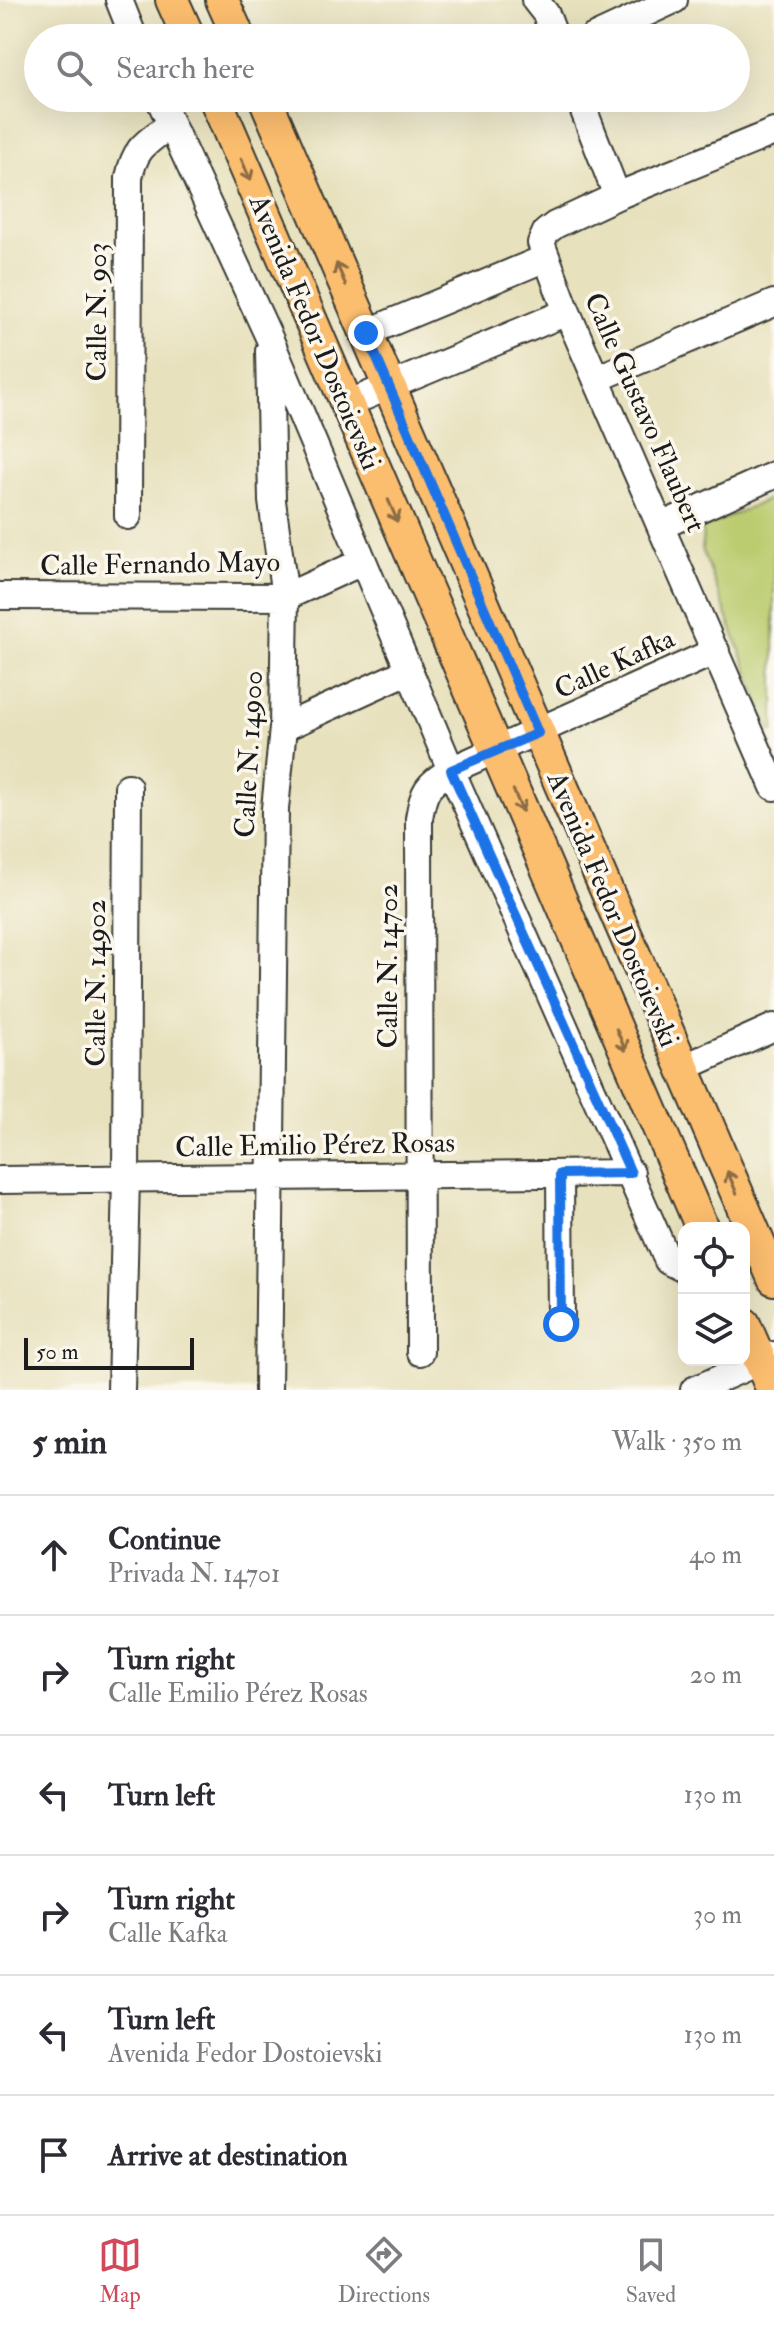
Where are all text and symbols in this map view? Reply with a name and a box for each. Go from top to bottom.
search box [24,24,750,112]
icon: search [52,46,96,90]
text: Search here [116,50,255,87]
one-way arrow [239,157,254,181]
street label: Avenida Fedor Dostoievski [240,189,388,475]
street label: Calle N. 903 [80,243,115,381]
one-way arrow [332,263,347,287]
street label: Calle Gustavo Flaubert [576,287,713,538]
route end [348,315,384,351]
one-way arrow [387,498,402,523]
street label: Calle Fernando Mayo [40,545,280,584]
street label: Calle Kafka [549,621,681,707]
street label: Calle N. 14900 [228,670,271,839]
street label: Avenida Fedor Dostoievski [538,766,686,1052]
one-way arrow [512,788,527,813]
street label: Calle N. 14702 [371,883,406,1049]
street label: Calle N. 14902 [79,899,114,1067]
one-way arrow [615,1027,630,1052]
street label: Calle Emilio Pérez Rosas [175,1126,455,1165]
one-way arrow [723,1170,738,1194]
map controls [678,1222,750,1366]
button: locate [678,1222,750,1294]
button: layers [678,1294,750,1366]
route start [543,1306,579,1342]
scale bar [24,1334,194,1370]
text: 50 m [36,1338,78,1366]
text: 5 min [32,1421,107,1464]
text: Walk · 350 m [612,1426,742,1458]
text: Continue [108,1521,221,1558]
icon: ahead [32,1533,76,1577]
text: 40 m [689,1539,742,1571]
text: Privada N. 14701 [108,1558,280,1590]
text: Turn right [108,1641,235,1678]
icon: right [32,1653,76,1697]
text: 20 m [690,1659,742,1691]
text: Calle Emilio Pérez Rosas [108,1678,368,1710]
icon: left [32,1773,76,1817]
text: Turn left [108,1777,215,1814]
text: 130 m [684,1779,742,1811]
text: Turn right [108,1881,235,1918]
icon: right [32,1893,76,1937]
text: 30 m [693,1899,742,1931]
text: Calle Kafka [108,1918,227,1950]
text: Turn left [108,2001,215,2038]
icon: left [32,2013,76,2057]
text: 130 m [684,2019,742,2051]
text: Avenida Fedor Dostoievski [108,2038,382,2070]
icon: arrive [32,2133,76,2177]
text: Arrive at destination [108,2137,348,2174]
tab: Map [98,2233,142,2309]
tab: Directions [338,2233,430,2309]
tab: Saved [626,2233,676,2309]

